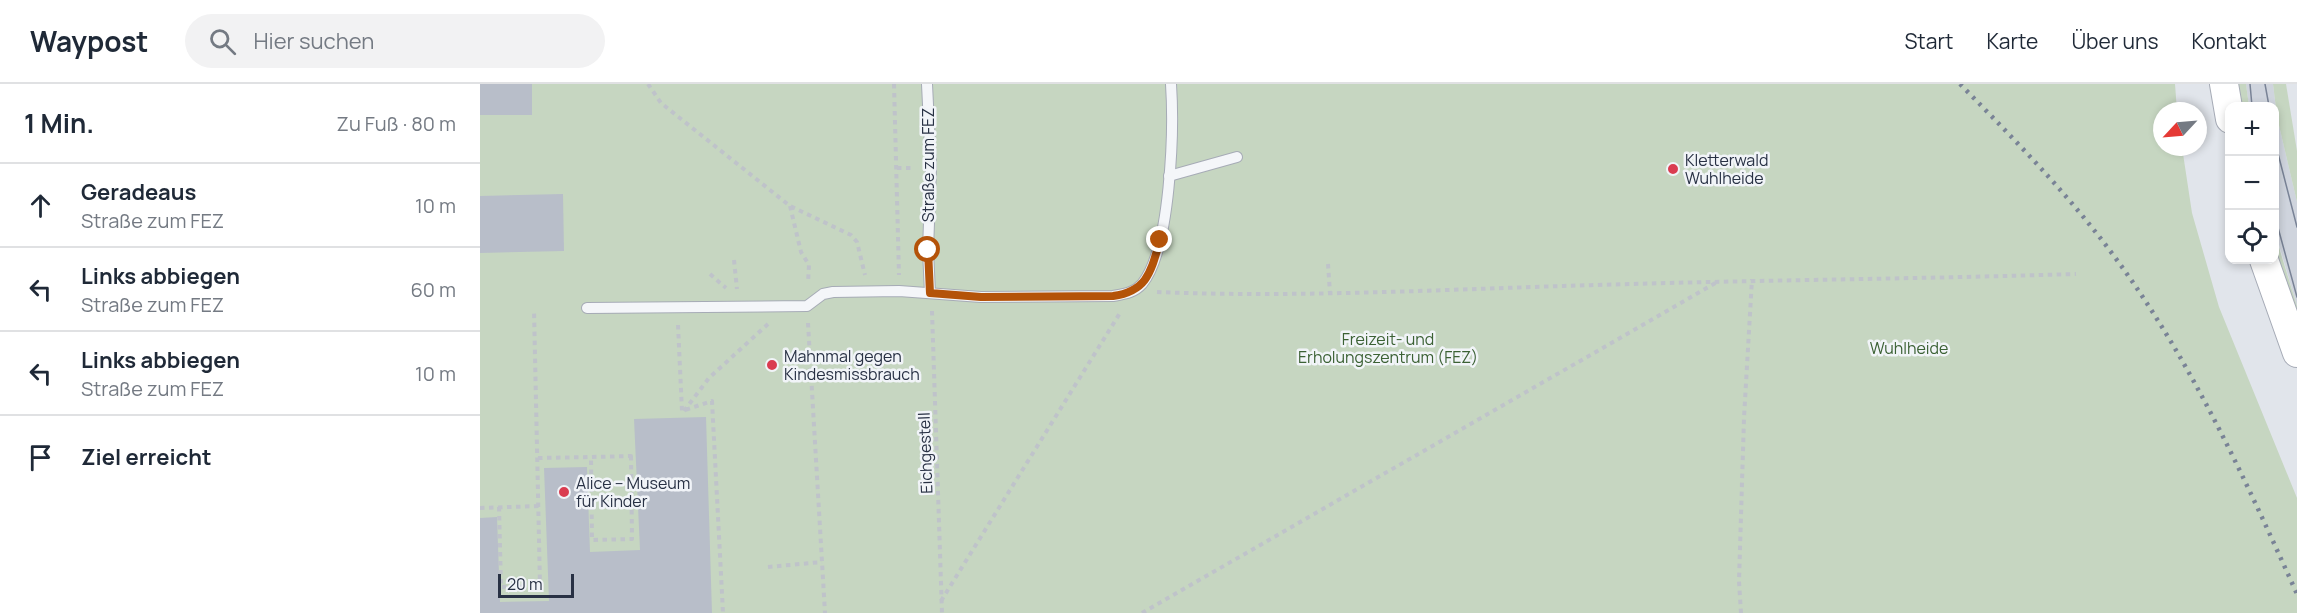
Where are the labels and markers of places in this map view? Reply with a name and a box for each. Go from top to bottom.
place label: Kletterwald Wuhlheide [1685,149,1768,189]
marker: Kletterwald Wuhlheide [1666,162,1680,176]
place label: Mahnmal gegen Kindesmissbrauch [784,345,920,385]
marker: Mahnmal gegen Kindesmissbrauch [765,358,779,372]
place label: Alice – Museum für Kinder [576,472,690,512]
marker: Alice – Museum für Kinder [557,485,571,499]

